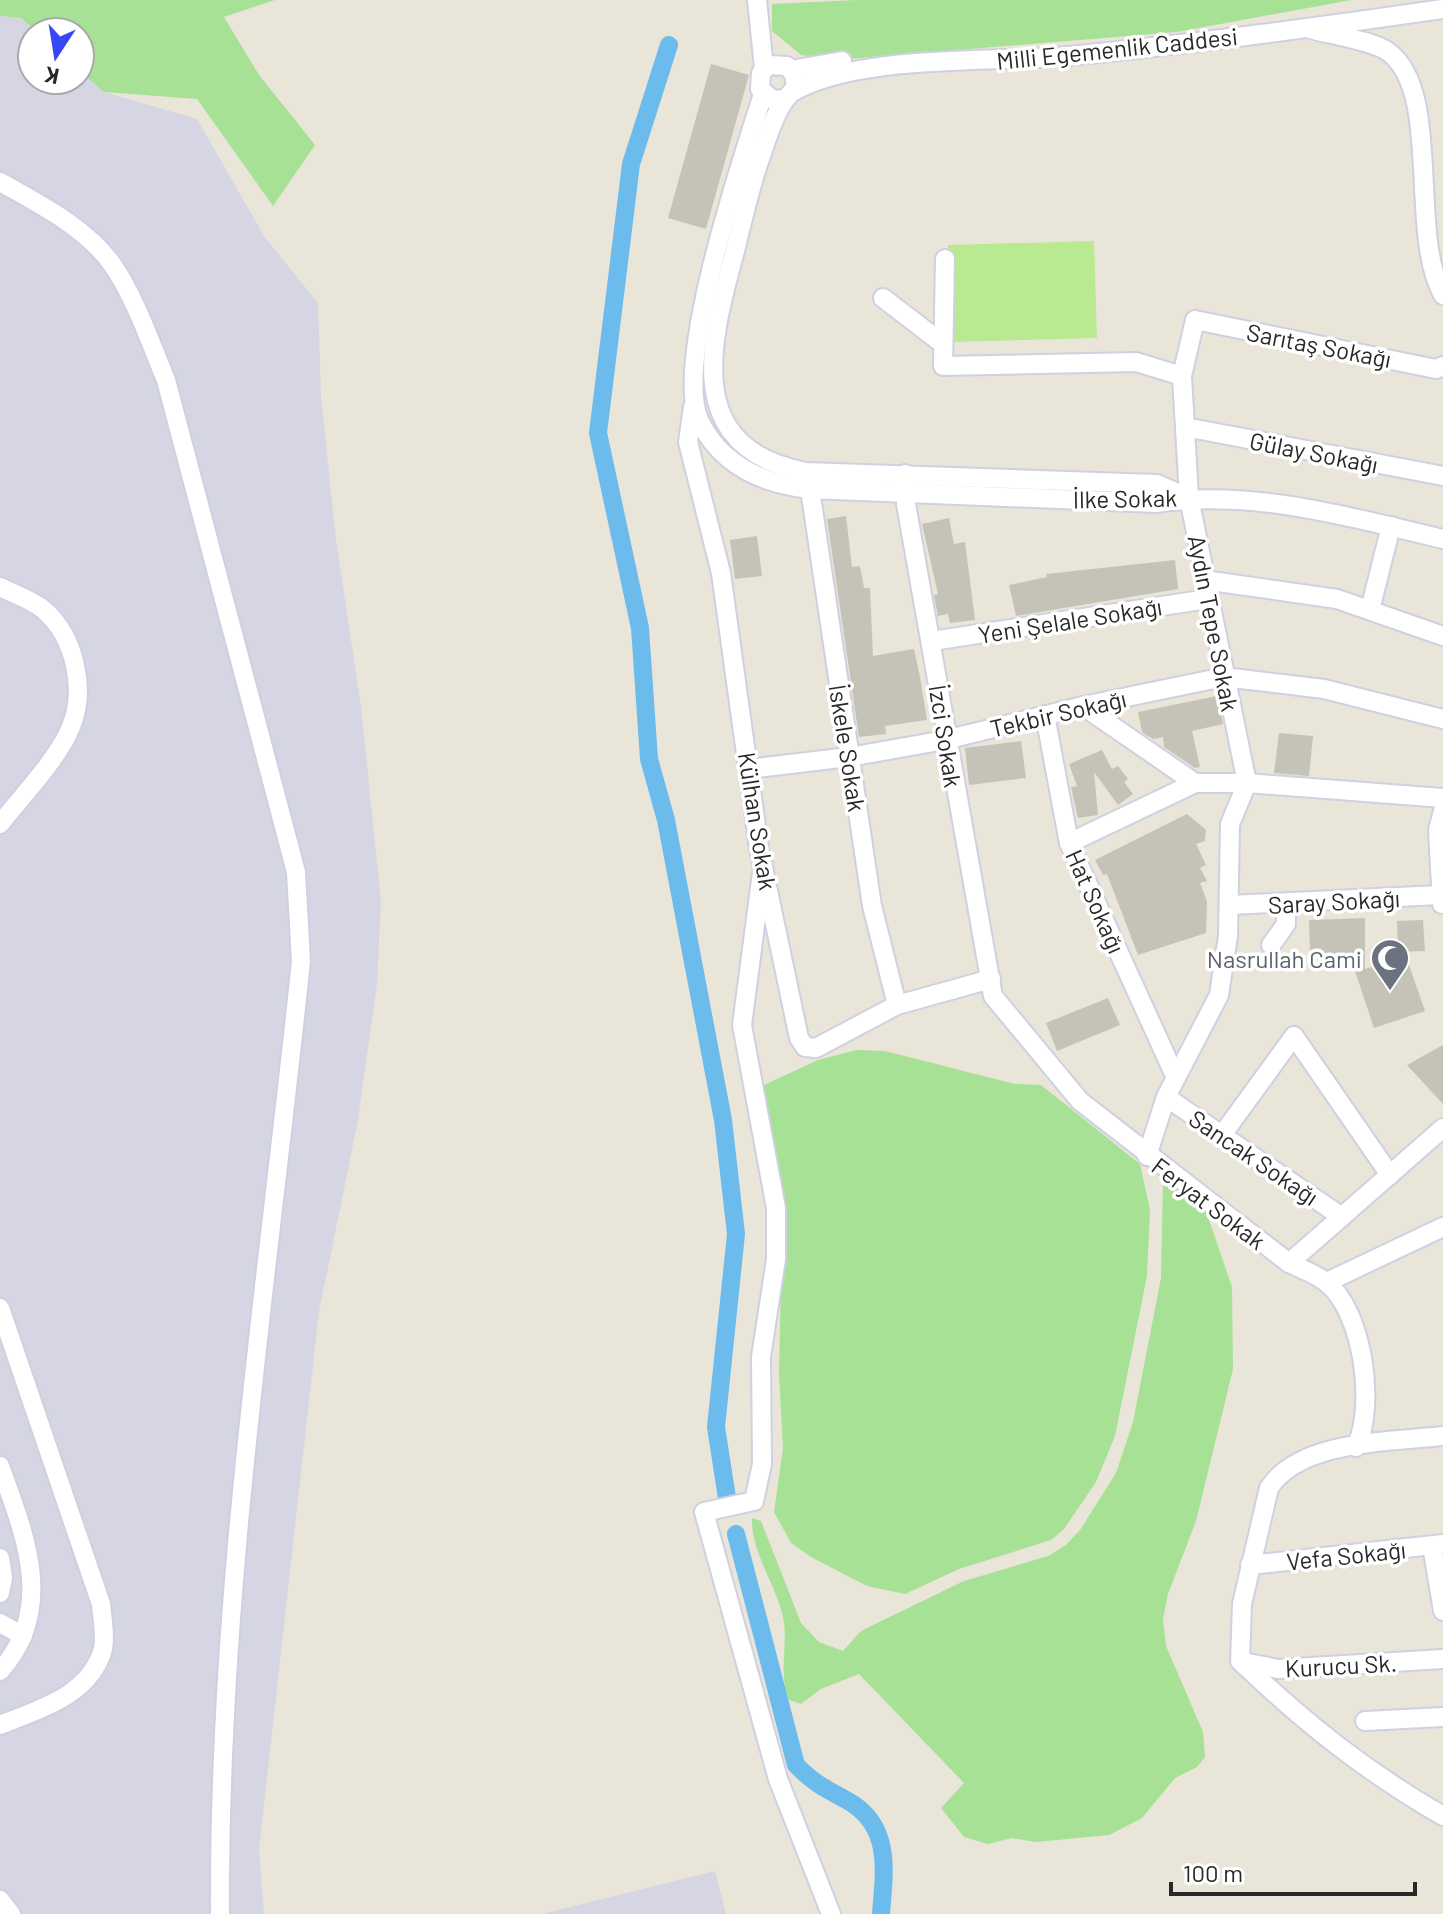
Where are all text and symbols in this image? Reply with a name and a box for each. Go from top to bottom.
north arrow [16,16,96,96]
street label: Milli Egemenlik Caddesi [995,21,1239,75]
text: K [42,62,61,91]
street label: Sarıtaş Sokağı [1244,317,1394,373]
street label: Gülay Sokağı [1247,425,1381,479]
street label: İlke Sokak [1073,483,1177,513]
street label: Aydın Tepe Sokak [1183,532,1245,714]
street label: Yeni Şelale Sokağı [976,591,1164,649]
street label: İskele Sokak [824,682,872,814]
street label: İzci Sokak [924,683,968,789]
street label: Tekbir Sokağı [987,683,1129,743]
street label: Külhan Sokak [733,750,783,892]
street label: Hat Sokağı [1060,845,1132,957]
street label: Saray Sokağı [1267,883,1401,919]
mosque icon: Nasrullah Cami [1369,937,1411,992]
place label: Nasrullah Cami [1207,944,1362,973]
street label: Sancak Sokağı [1184,1103,1324,1211]
street label: Feryat Sokak [1147,1151,1271,1255]
street label: Vefa Sokağı [1285,1534,1407,1576]
street label: Kurucu Sk. [1284,1648,1398,1682]
scale bar [1171,1846,1415,1896]
text: 100 m [1183,1858,1243,1887]

